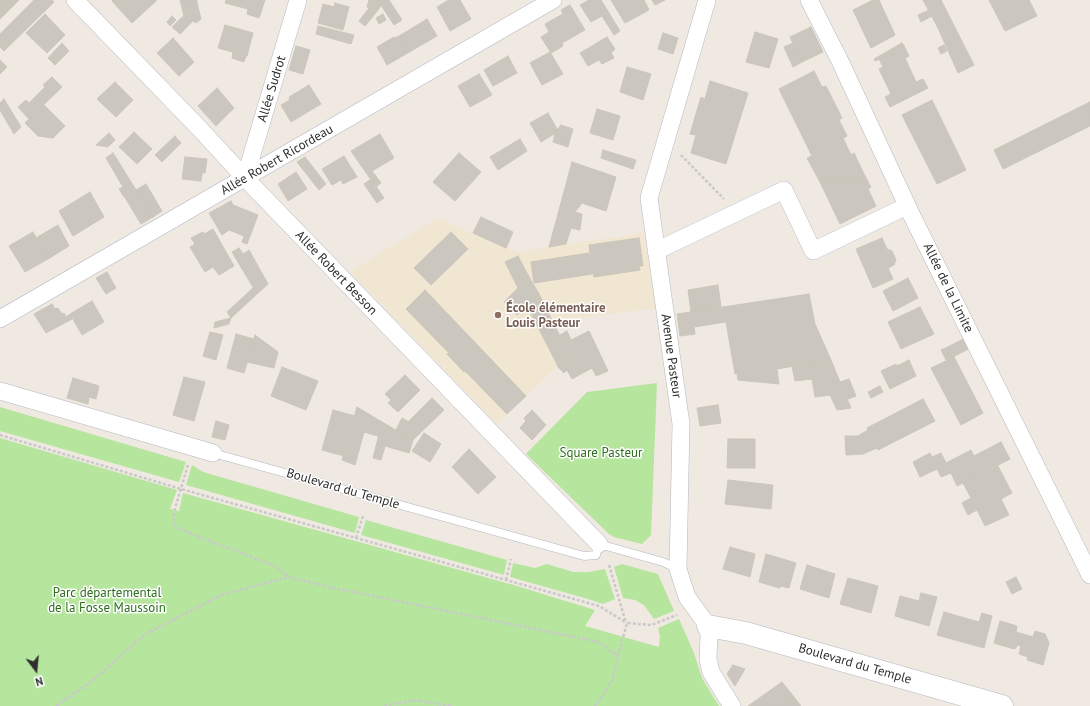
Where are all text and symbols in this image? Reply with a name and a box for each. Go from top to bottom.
street label: Allée Sudrot [255,54,289,124]
street label: Allée Robert Ricordeau [218,121,336,199]
street label: Allée Robert Besson [292,228,380,318]
street label: Allée de la Limite [920,241,976,335]
place label: École élémentaire Louis Pasteur [506,300,606,331]
marker: École élémentaire Louis Pasteur [493,310,503,320]
street label: Avenue Pasteur [657,313,685,399]
park label: Square Pasteur [560,445,642,461]
street label: Boulevard du Temple [285,465,401,513]
park label: Parc départemental de la Fosse Maussoin [48,585,166,616]
street label: Boulevard du Temple [797,640,913,688]
north arrow [16,650,56,690]
text: N [34,674,45,689]

